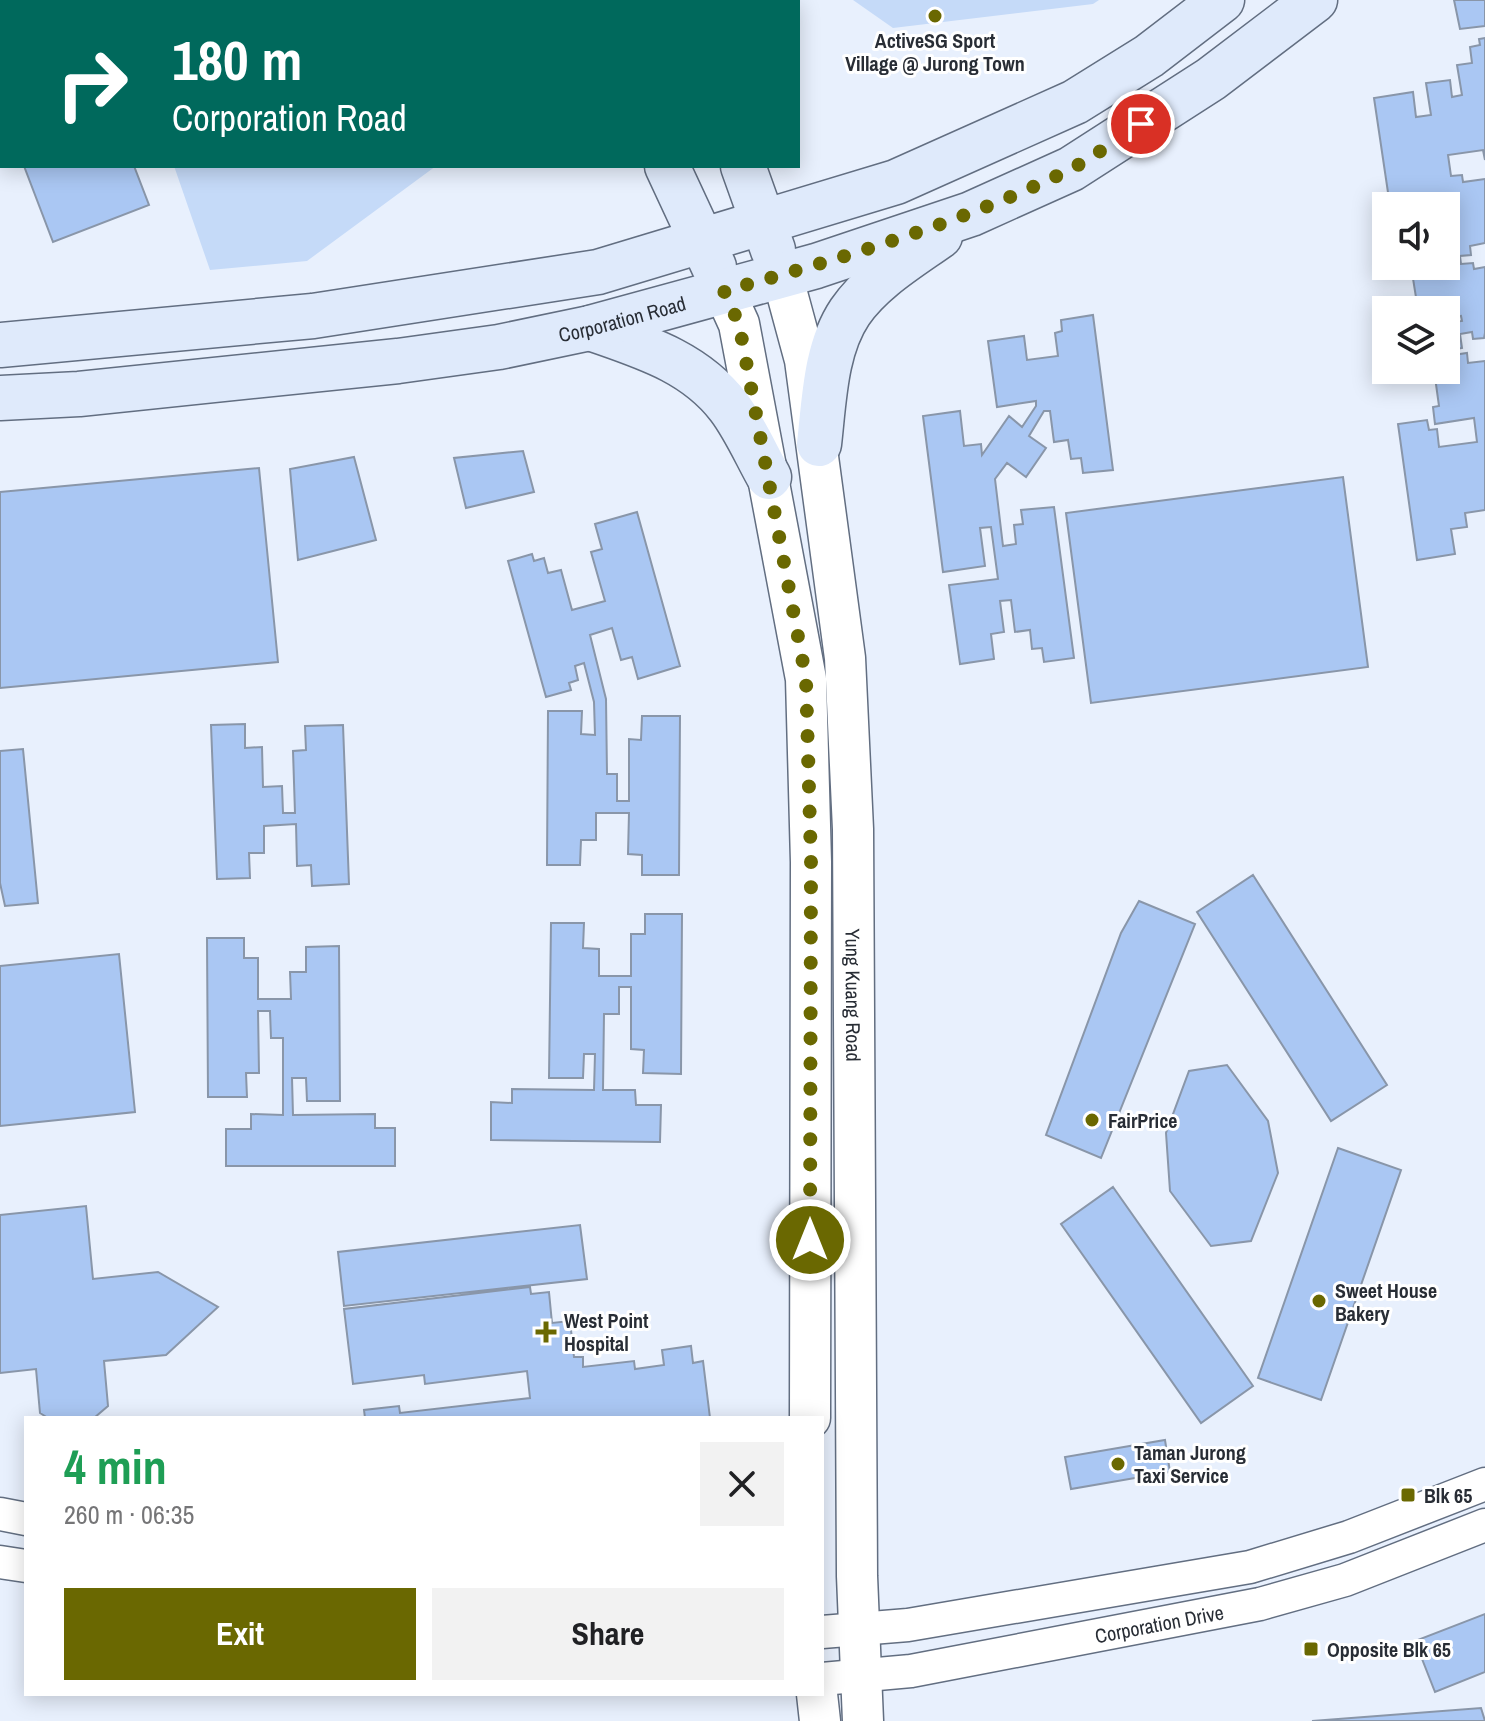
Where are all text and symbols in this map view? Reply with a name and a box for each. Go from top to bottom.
marker: ActiveSG Sport Village @ Jurong Town [926,7,944,25]
text: 180 m [172,22,302,97]
place label: ActiveSG Sport Village @ Jurong Town [845,27,1025,77]
icon: right [40,32,144,136]
pin [1107,90,1175,158]
text: Corporation Road [172,94,407,142]
icon: arrive [1119,102,1163,146]
map controls [1372,192,1460,384]
button: sound [1372,192,1460,280]
street label: Corporation Road [556,289,689,348]
button: layers [1372,296,1460,384]
street label: Yung Kuang Road [840,928,868,1062]
place label: FairPrice [1108,1107,1177,1134]
marker: FairPrice [1083,1111,1101,1129]
position arrow [768,1198,852,1282]
place label: Sweet House Bakery [1335,1277,1437,1327]
marker: Sweet House Bakery [1310,1292,1328,1310]
place label: West Point Hospital [564,1307,649,1357]
marker: West Point Hospital [535,1321,557,1343]
text: 4 min [64,1434,167,1499]
place label: Taman Jurong Taxi Service [1134,1439,1246,1489]
button: close [700,1442,784,1526]
marker: Taman Jurong Taxi Service [1109,1455,1127,1473]
place label: Blk 65 [1424,1482,1472,1509]
marker: Blk 65 [1399,1486,1417,1504]
text: 260 m · 06:35 [64,1497,194,1532]
button: Exit [64,1588,416,1680]
button: Share [432,1588,784,1680]
street label: Corporation Drive [1093,1598,1226,1649]
place label: Opposite Blk 65 [1327,1636,1451,1663]
marker: Opposite Blk 65 [1302,1640,1320,1658]

